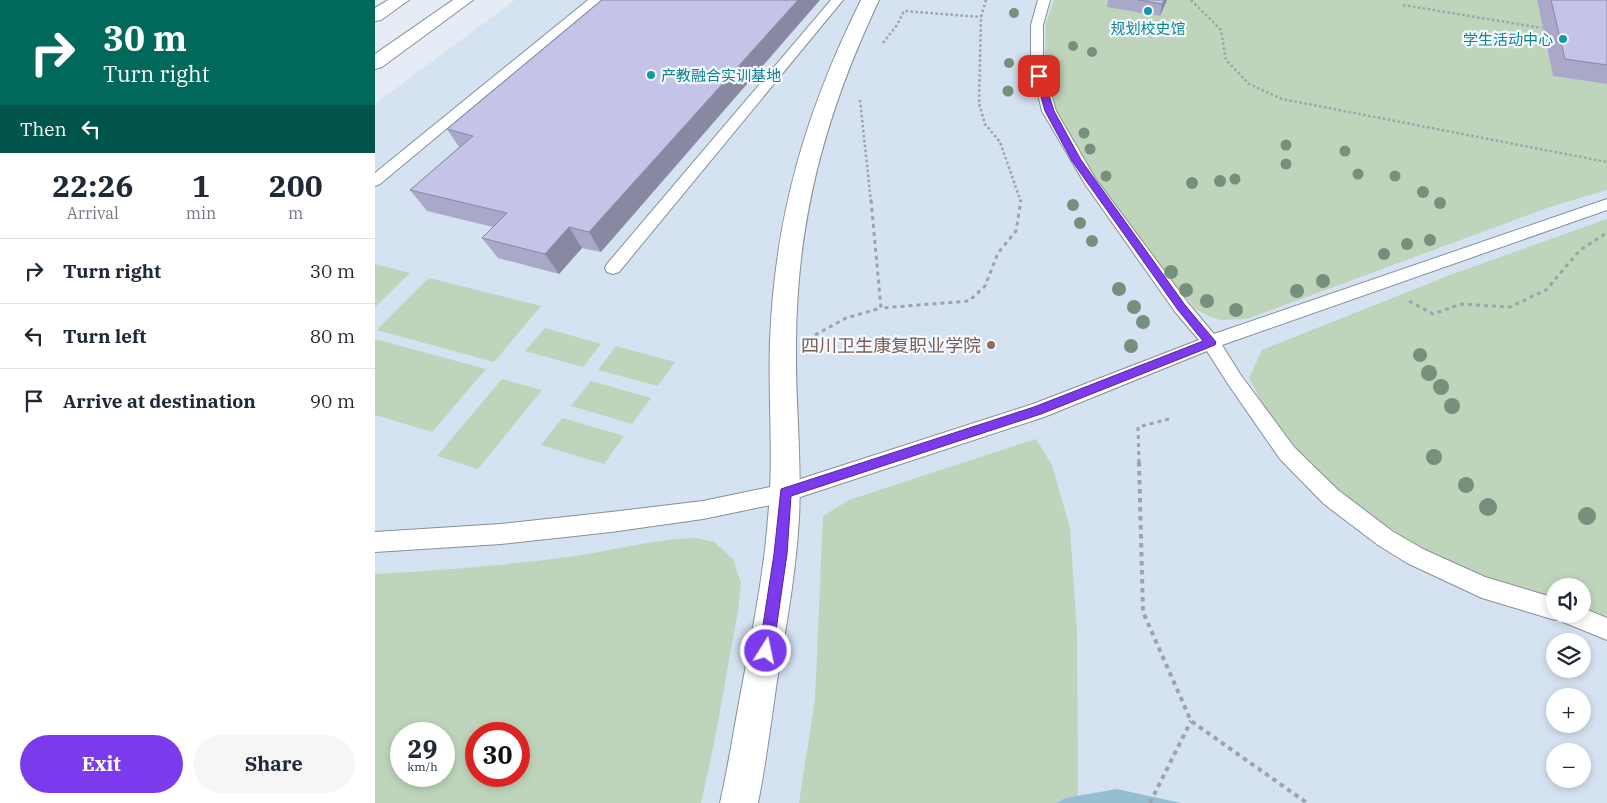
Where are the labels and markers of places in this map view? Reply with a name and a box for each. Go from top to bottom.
marker: 规划校史馆 [1142,5,1154,17]
place label: 规划校史馆 [1110,19,1186,38]
place label: 学生活动中心 [1463,30,1553,49]
marker: 学生活动中心 [1557,33,1569,45]
pin [1018,55,1060,97]
place label: 产教融合实训基地 [661,66,781,85]
marker: 产教融合实训基地 [645,69,657,81]
place label: 四川卫生康复职业学院 [801,334,981,357]
marker: 四川卫生康复职业学院 [985,339,997,351]

